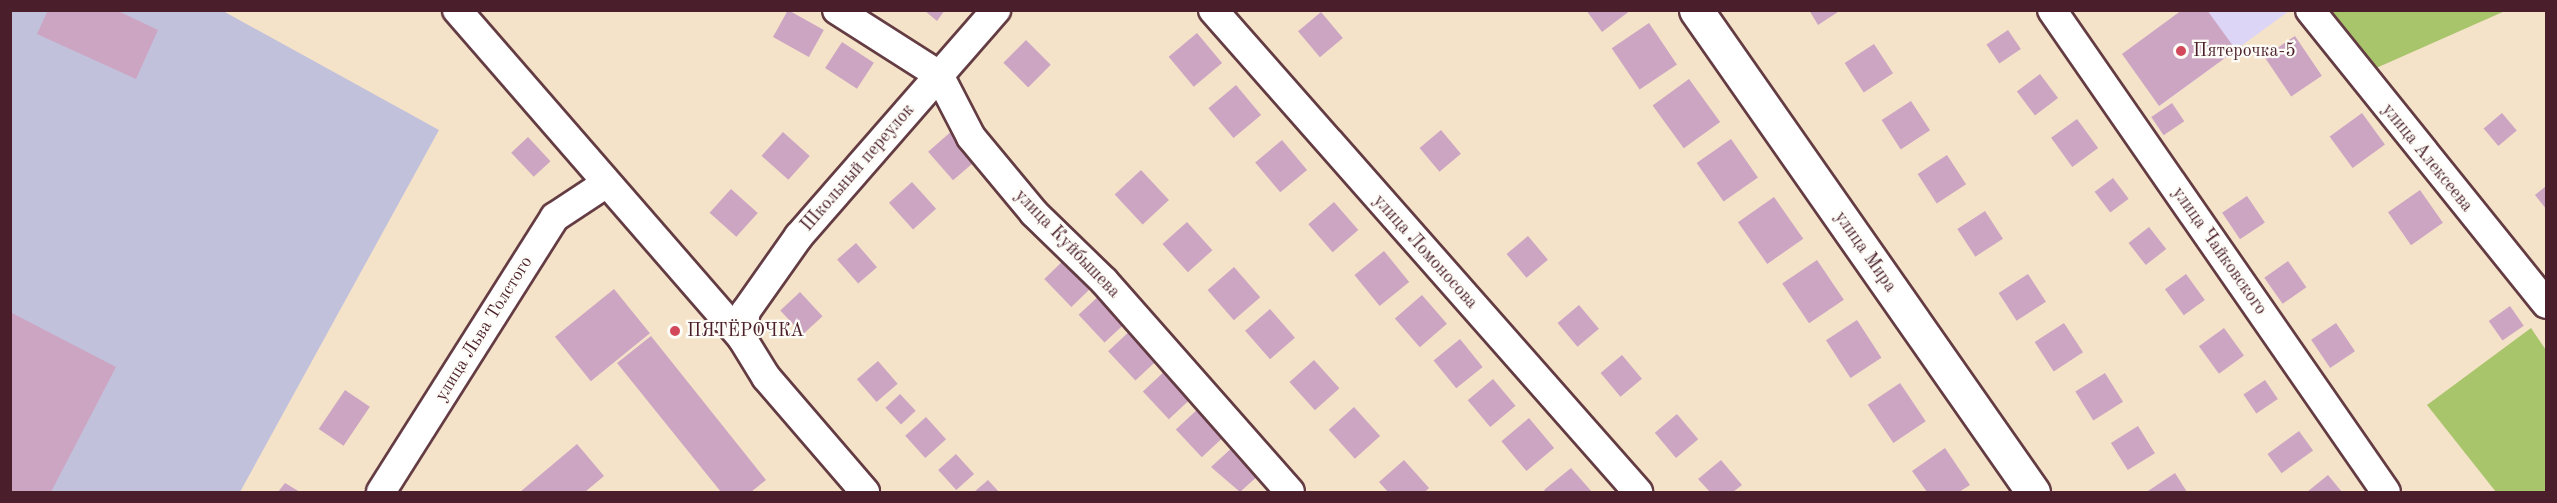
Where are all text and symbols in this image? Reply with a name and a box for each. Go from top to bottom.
place label: Пятерочка-5 [2193,40,2296,62]
marker: Пятерочка-5 [2174,44,2188,58]
street label: улица Алексеева [2377,99,2477,217]
street label: Школьный переулок [797,100,919,236]
street label: улица Чайковского [2167,183,2271,319]
street label: улица Куйбышева [1010,185,1124,303]
street label: улица Ломоносова [1368,190,1482,314]
street label: улица Мира [1829,207,1901,297]
street label: улица Льва Толстого [431,253,537,405]
place label: ПЯТЁРОЧКА [687,320,804,342]
marker: ПЯТЁРОЧКА [668,324,682,338]

